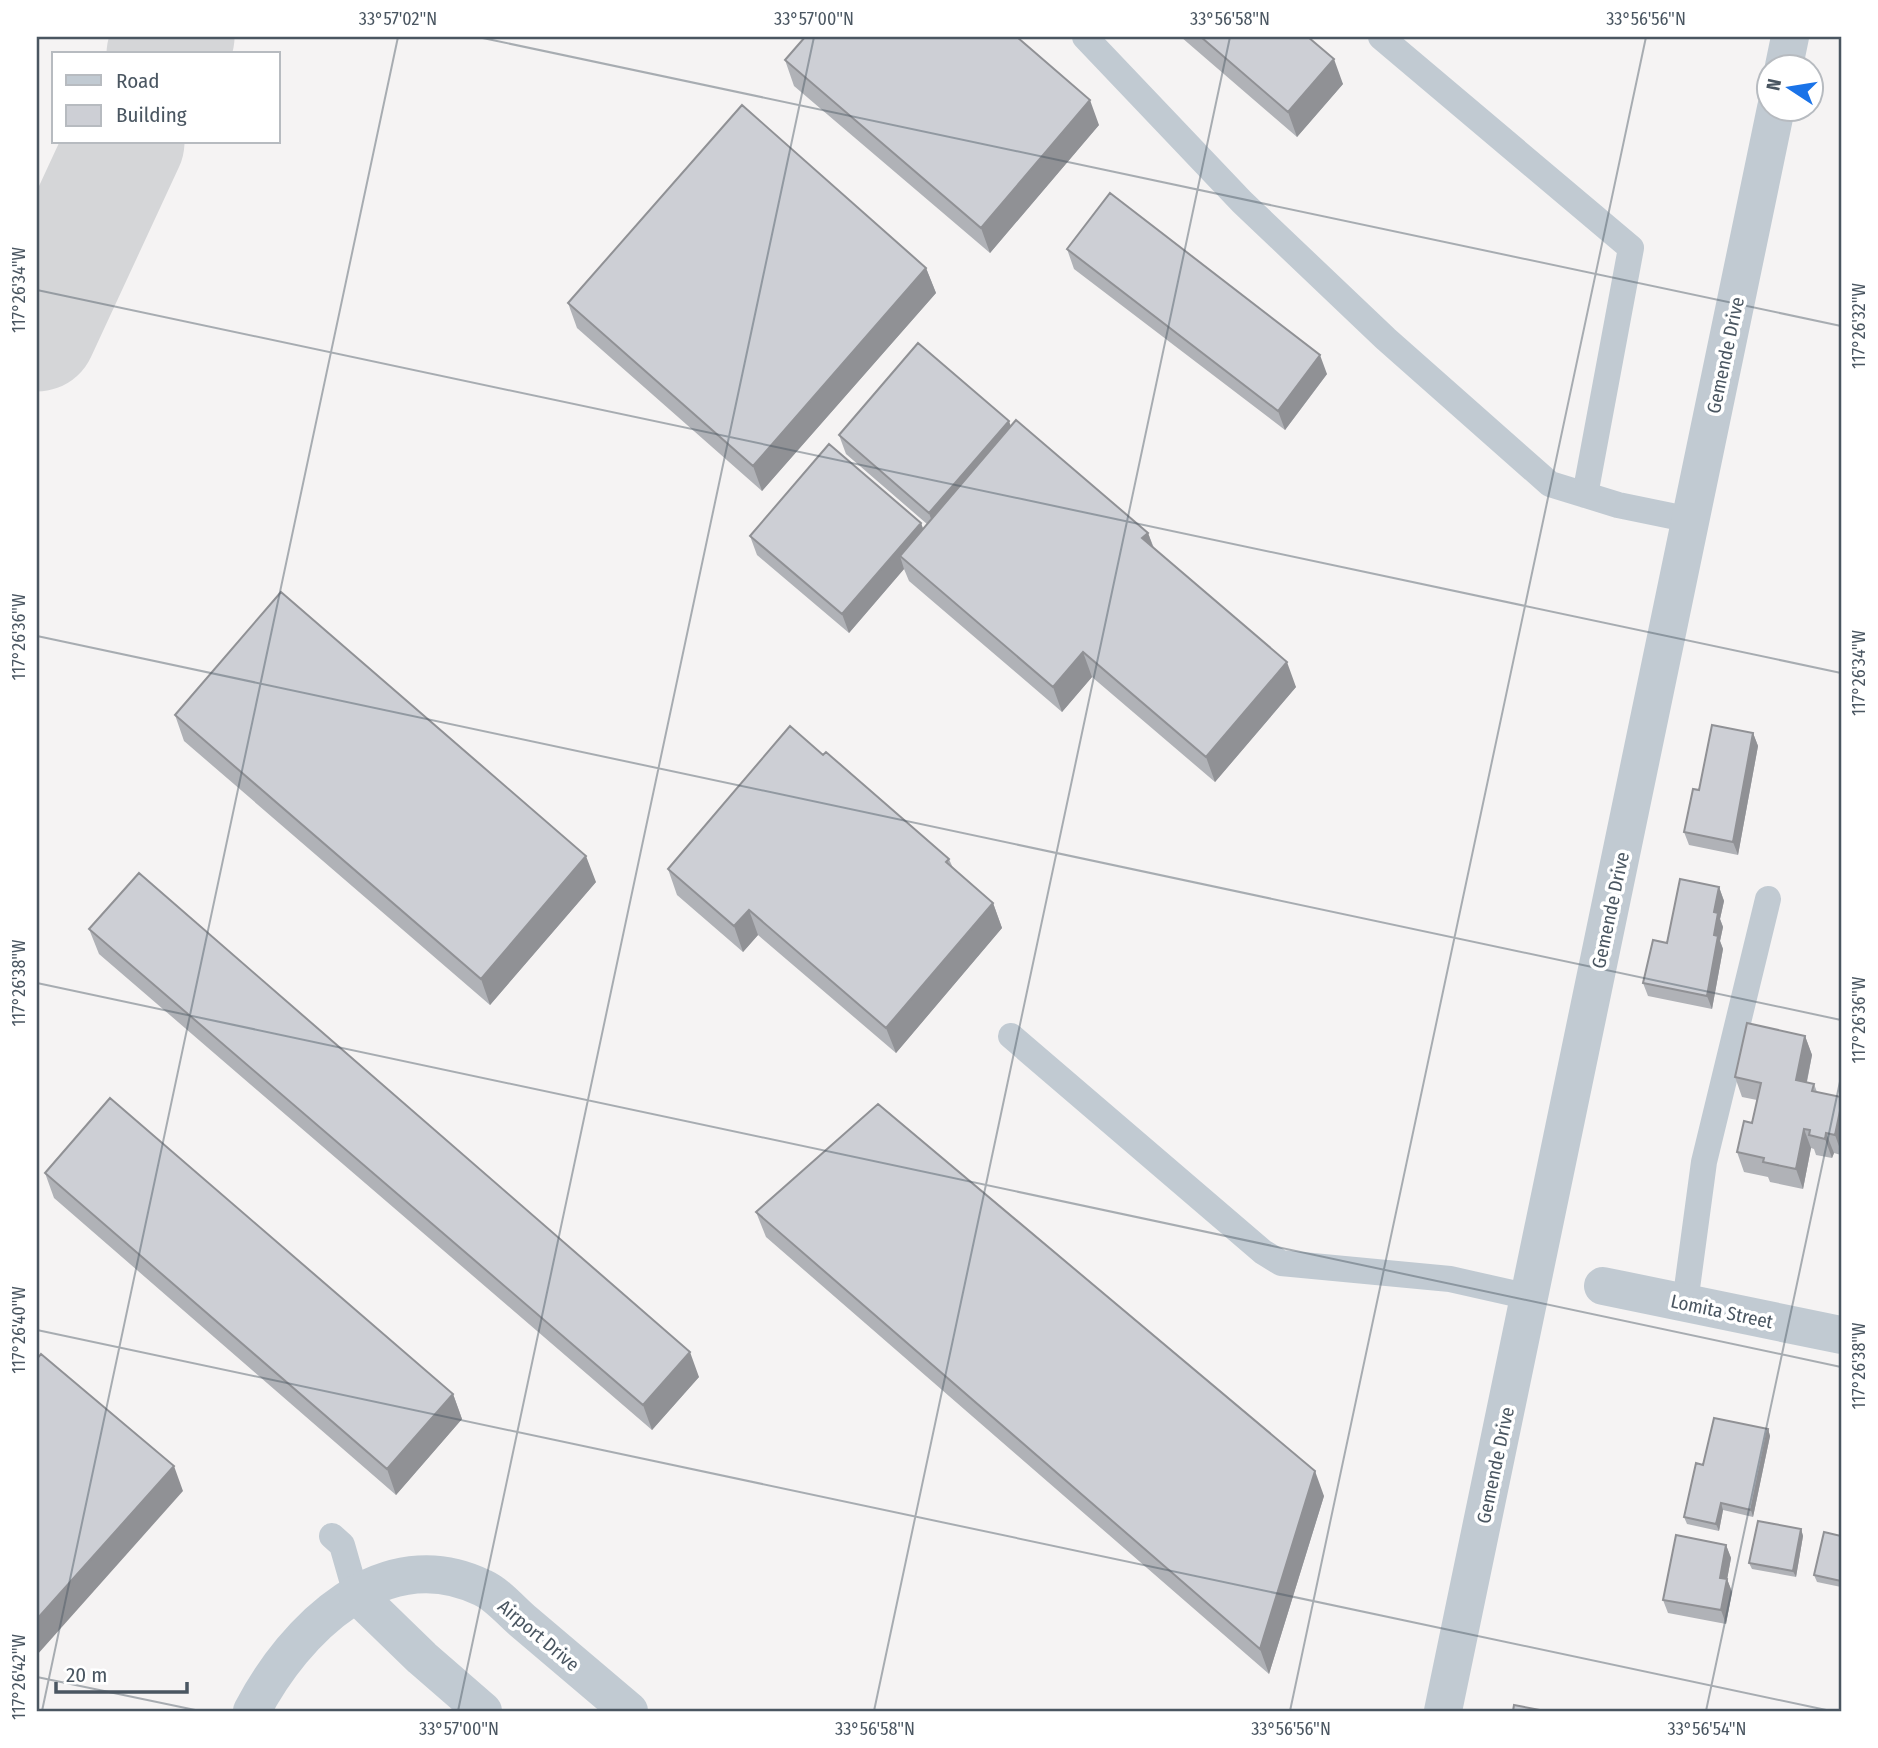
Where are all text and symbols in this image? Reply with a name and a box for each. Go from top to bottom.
text: 33°57'02"N [359,8,437,30]
text: 33°57'00"N [774,8,854,30]
text: 33°56'58"N [1190,8,1270,30]
text: 33°56'56"N [1606,8,1686,30]
legend [52,52,280,144]
north arrow [1756,52,1826,122]
text: Road [116,68,160,94]
text: N [1761,77,1786,93]
text: Building [116,102,187,128]
text: 117°26'34"W [8,246,30,333]
text: 117°26'32"W [1848,282,1870,369]
street label: Gemende Drive [1702,295,1749,415]
text: 117°26'36"W [8,593,30,680]
text: 117°26'34"W [1848,629,1870,716]
street label: Gemende Drive [1587,850,1634,970]
text: 117°26'38"W [8,939,30,1026]
text: 117°26'36"W [1848,976,1870,1063]
text: 117°26'40"W [8,1286,30,1374]
street label: Lomita Street [1669,1289,1776,1334]
text: 117°26'38"W [1848,1322,1870,1409]
street label: Gemende Drive [1472,1405,1519,1525]
street label: Airport Drive [493,1595,584,1676]
text: 117°26'42"W [8,1634,30,1720]
scale bar [56,1650,187,1694]
text: 20 m [66,1662,107,1688]
text: 33°57'00"N [419,1718,499,1740]
text: 33°56'58"N [835,1718,915,1740]
text: 33°56'56"N [1251,1718,1331,1740]
text: 33°56'54"N [1668,1718,1746,1740]

